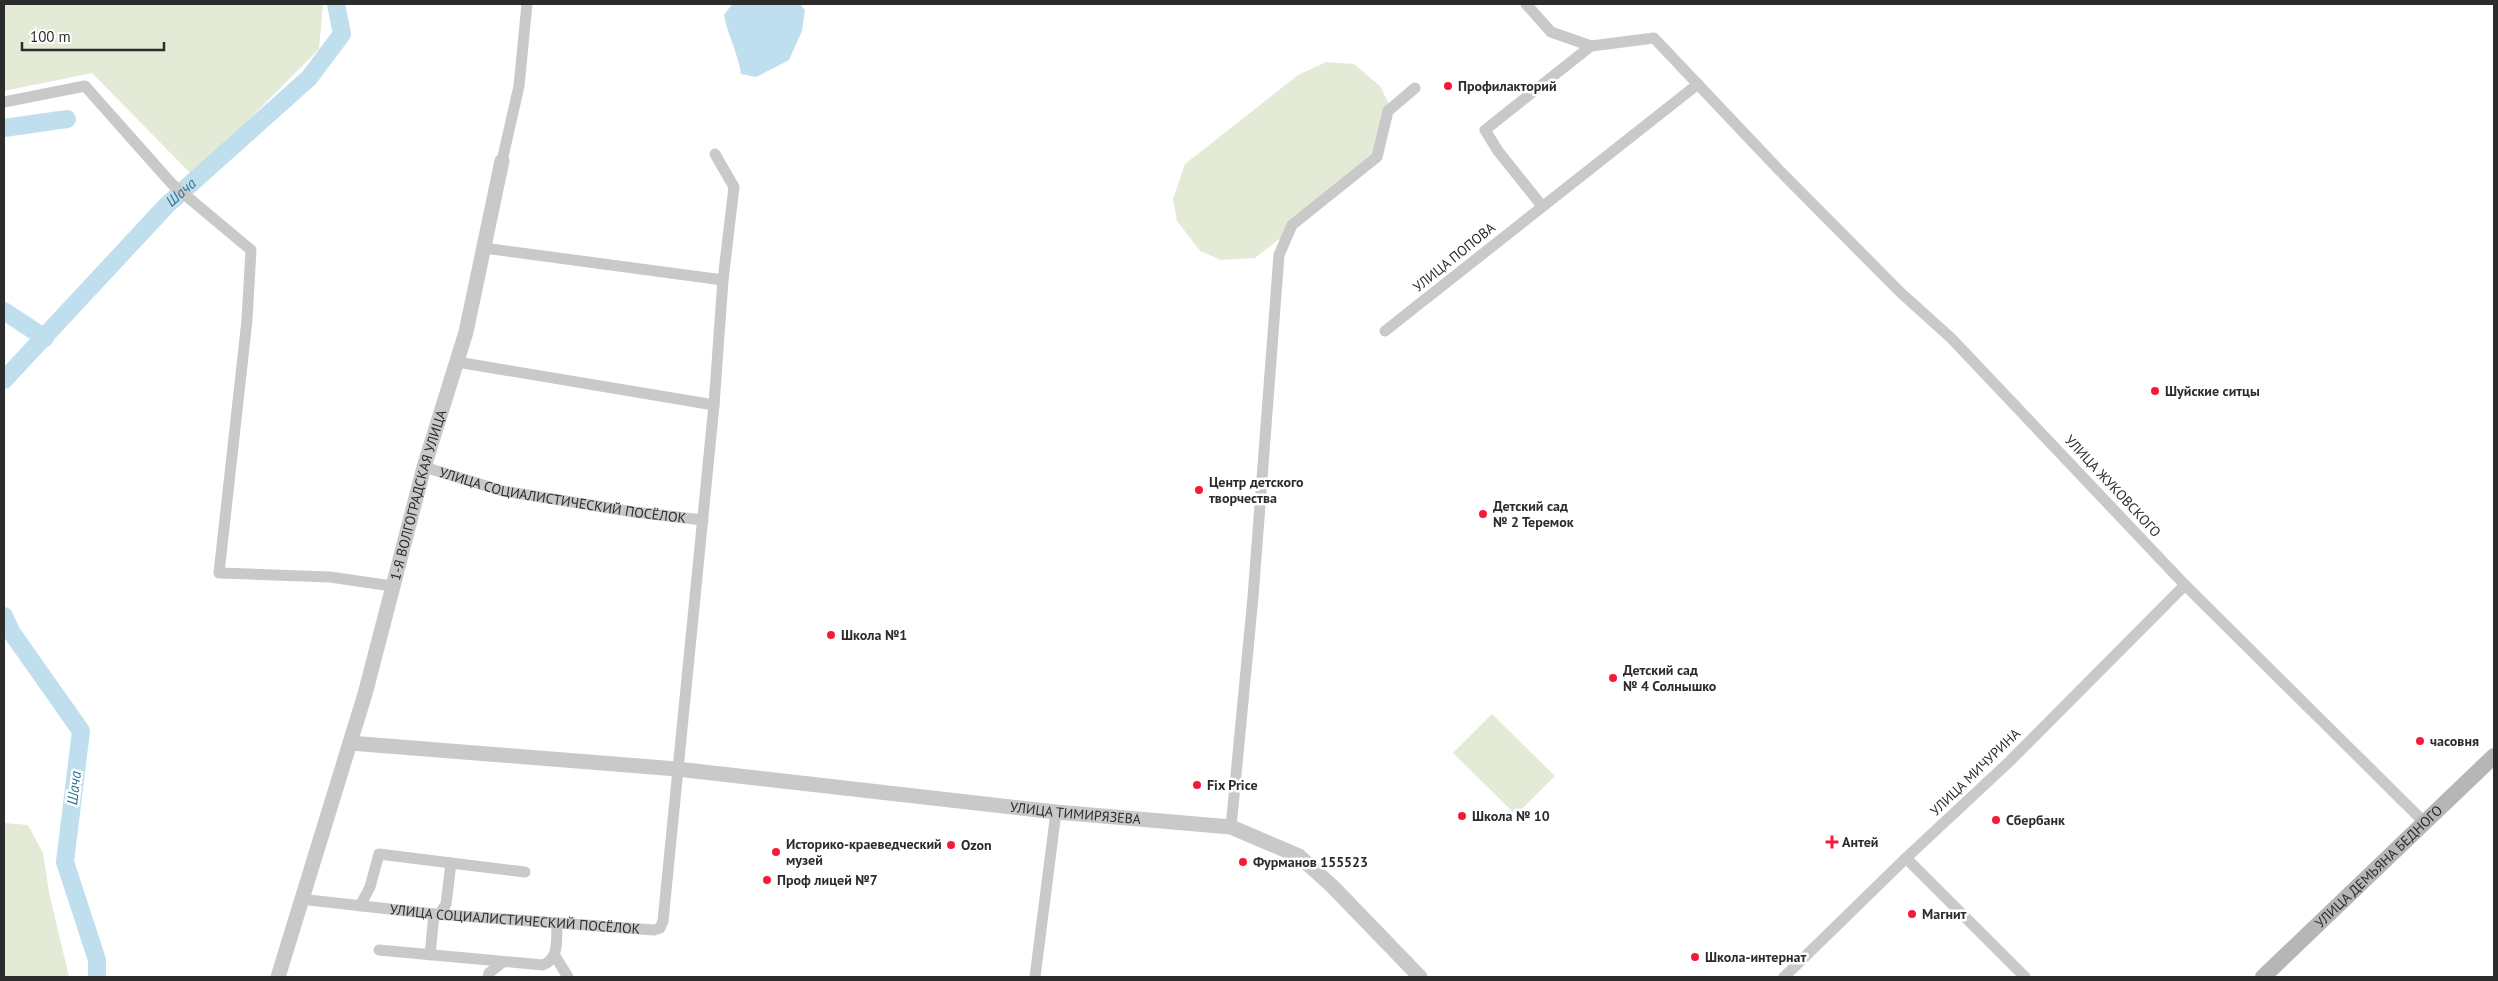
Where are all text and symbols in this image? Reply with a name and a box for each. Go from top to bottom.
scale bar [22,20,165,52]
text: 100 m [30,27,71,46]
place label: Профилакторий [1458,77,1557,95]
marker: Профилакторий [1442,80,1454,92]
water label: Шача [162,173,200,211]
street label: УЛИЦА ПОПОВА [1409,218,1499,296]
place label: Шуйские ситцы [2165,382,2260,400]
marker: Шуйские ситцы [2149,385,2161,397]
street label: 1-Я ВОЛГОГРАДСКАЯ УЛИЦА [386,407,450,582]
street label: УЛИЦА ЖУКОВСКОГО [2061,431,2165,541]
street label: УЛИЦА СОЦИАЛИСТИЧЕСКИЙ ПОСЁЛОК [437,463,687,527]
place label: Центр детского творчества [1209,473,1304,507]
marker: Центр детского творчества [1193,484,1205,496]
place label: Детский сад № 2 Теремок [1493,497,1574,531]
marker: Детский сад № 2 Теремок [1477,508,1489,520]
place label: Школа №1 [841,626,907,644]
marker: Школа №1 [825,629,837,641]
place label: Детский сад № 4 Солнышко [1623,661,1717,695]
marker: Детский сад № 4 Солнышко [1607,672,1619,684]
street label: УЛИЦА МИЧУРИНА [1926,724,2024,820]
place label: часовня [2430,732,2479,750]
marker: часовня [2414,735,2426,747]
water label: Шача [62,769,85,806]
place label: Fix Price [1207,776,1258,794]
marker: Fix Price [1191,779,1203,791]
street label: УЛИЦА ТИМИРЯЗЕВА [1009,798,1142,828]
street label: УЛИЦА ДЕМЬЯНА БЕДНОГО [2311,801,2446,932]
place label: Школа № 10 [1472,807,1550,825]
marker: Школа № 10 [1456,810,1468,822]
place label: Сбербанк [2006,811,2065,829]
marker: Сбербанк [1990,814,2002,826]
place label: Антей [1842,833,1878,851]
place label: Историко-краеведческий музей [786,835,942,869]
place label: Ozon [961,836,992,854]
marker: Антей [1826,836,1838,848]
marker: Ozon [945,839,957,851]
marker: Историко-краеведческий музей [770,846,782,858]
place label: Фурманов 155523 [1253,853,1368,871]
marker: Фурманов 155523 [1237,856,1249,868]
place label: Проф лицей №7 [777,871,878,889]
marker: Проф лицей №7 [761,874,773,886]
street label: УЛИЦА СОЦИАЛИСТИЧЕСКИЙ ПОСЁЛОК [389,900,641,938]
place label: Магнит [1922,905,1967,923]
marker: Магнит [1906,908,1918,920]
place label: Школа-интернат [1705,948,1806,966]
marker: Школа-интернат [1689,951,1701,963]

